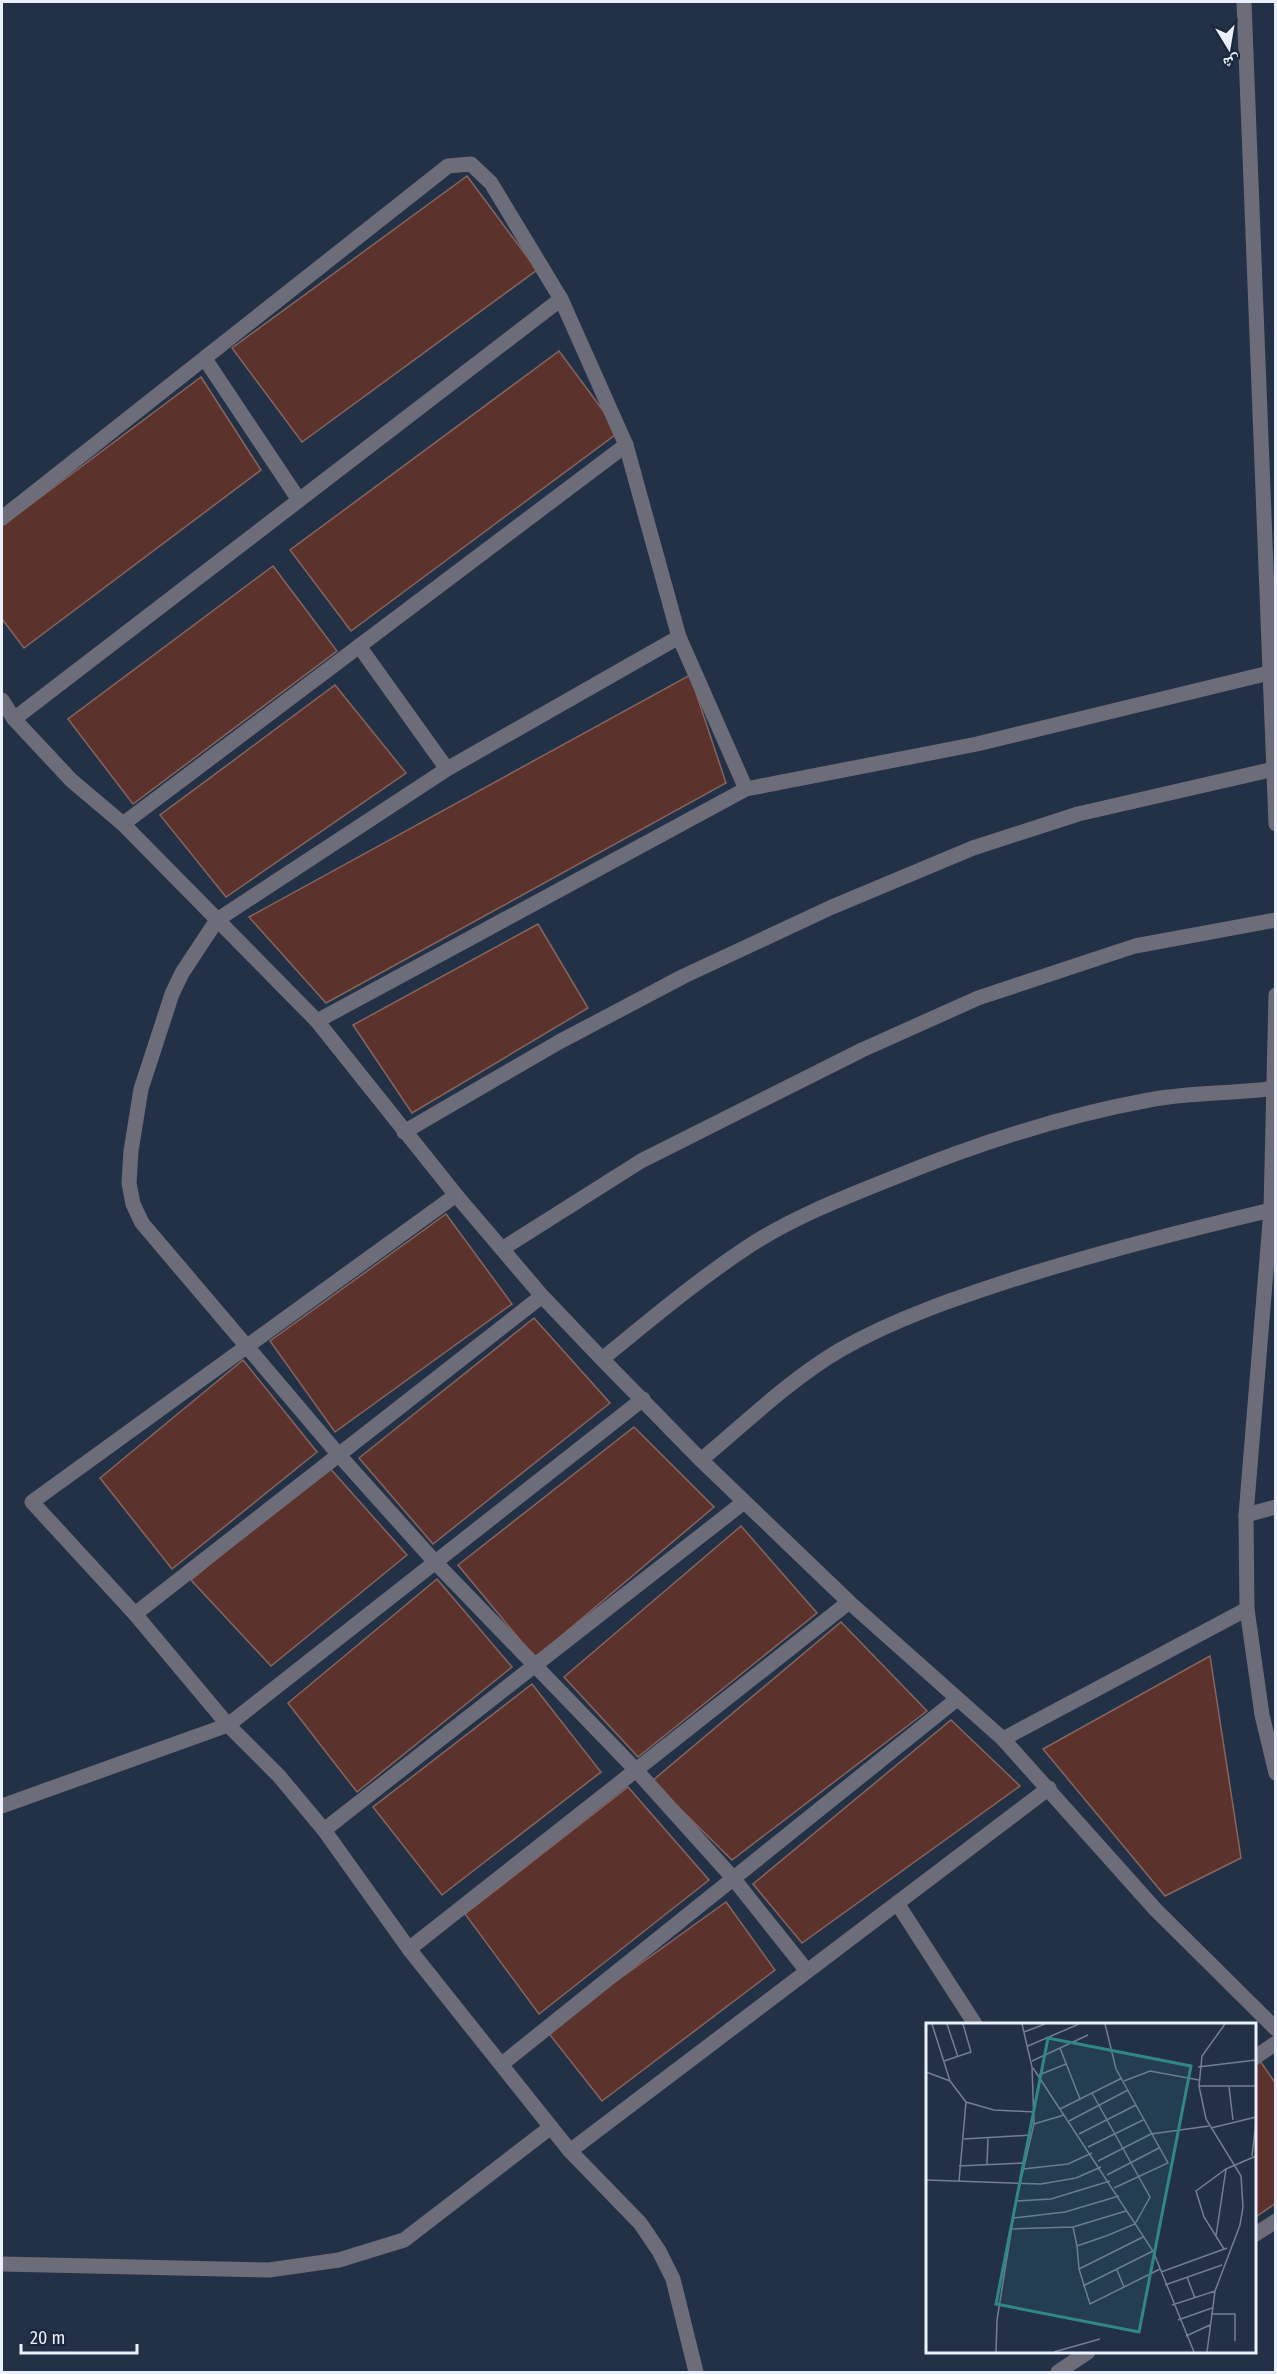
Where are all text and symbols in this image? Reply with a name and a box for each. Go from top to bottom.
north arrow [1199,18,1259,78]
text: ش [1222,51,1242,73]
inset map [926,2023,1256,2353]
scale bar [21,2317,136,2355]
text: 20 m [30,2327,65,2349]

